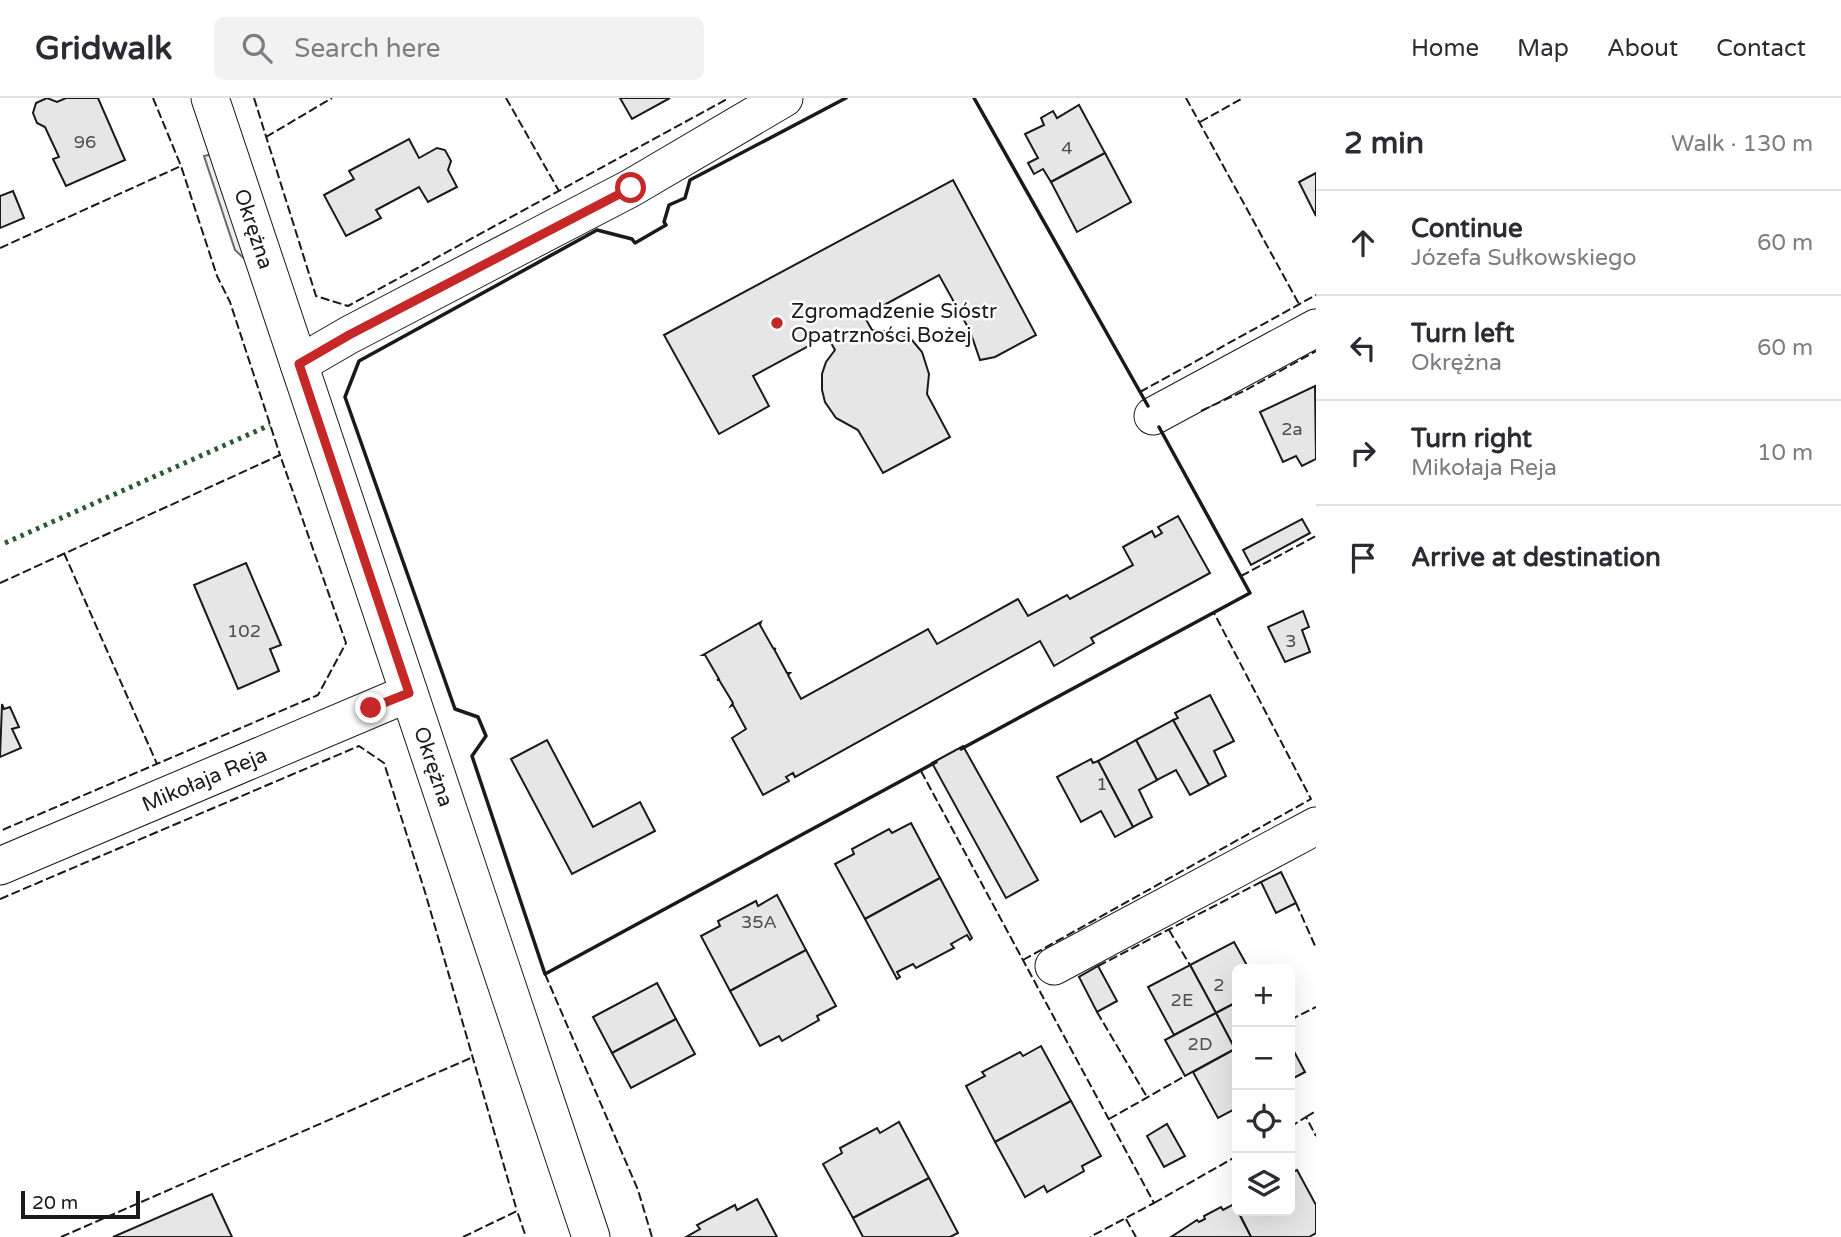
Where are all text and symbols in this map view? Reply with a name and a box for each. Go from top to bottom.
search box [214,17,704,80]
text: Gridwalk [35,29,172,68]
icon: search [238,29,276,67]
text: Search here [294,33,441,64]
text: Home [1411,34,1479,63]
text: Map [1517,34,1569,63]
text: About [1607,34,1678,63]
text: Contact [1716,34,1806,63]
text: 2 min [1344,125,1424,162]
text: Walk · 130 m [1671,130,1813,158]
house number: 96 [74,131,96,153]
house number: 4 [1061,137,1073,159]
route start [615,172,646,203]
street label: Okrężna [229,186,279,272]
text: Continue [1411,213,1523,244]
icon: ahead [1344,224,1382,262]
text: 60 m [1757,229,1813,257]
text: Józefa Sułkowskiego [1411,244,1637,272]
place label: Zgromadzenie Sióstr Opatrzności Bożej [791,299,997,348]
marker: Zgromadzenie Sióstr Opatrzności Bożej [769,315,785,331]
text: Turn left [1411,318,1514,349]
icon: left [1344,329,1382,367]
text: 60 m [1757,334,1813,362]
text: Okrężna [1411,349,1502,377]
house number: 2a [1281,418,1303,440]
text: Turn right [1411,423,1532,454]
icon: right [1344,434,1382,472]
text: 10 m [1757,439,1813,467]
text: Mikołaja Reja [1411,454,1557,482]
icon: arrive [1344,539,1382,577]
text: Arrive at destination [1411,542,1661,573]
house number: 102 [227,620,261,642]
house number: 3 [1285,630,1297,652]
route end [355,692,386,723]
street label: Okrężna [409,723,459,810]
street label: Mikołaja Reja [138,742,271,817]
house number: 1 [1096,773,1108,795]
house number: 35A [741,911,777,933]
map controls [1232,964,1295,1216]
button: + [1232,964,1295,1027]
house number: 2 [1213,974,1225,996]
house number: 2E [1171,989,1193,1011]
button: − [1232,1027,1295,1090]
house number: 2D [1188,1033,1212,1055]
button: locate [1232,1090,1295,1153]
button: layers [1232,1153,1295,1216]
scale bar [21,1188,140,1220]
text: 20 m [32,1192,78,1214]

